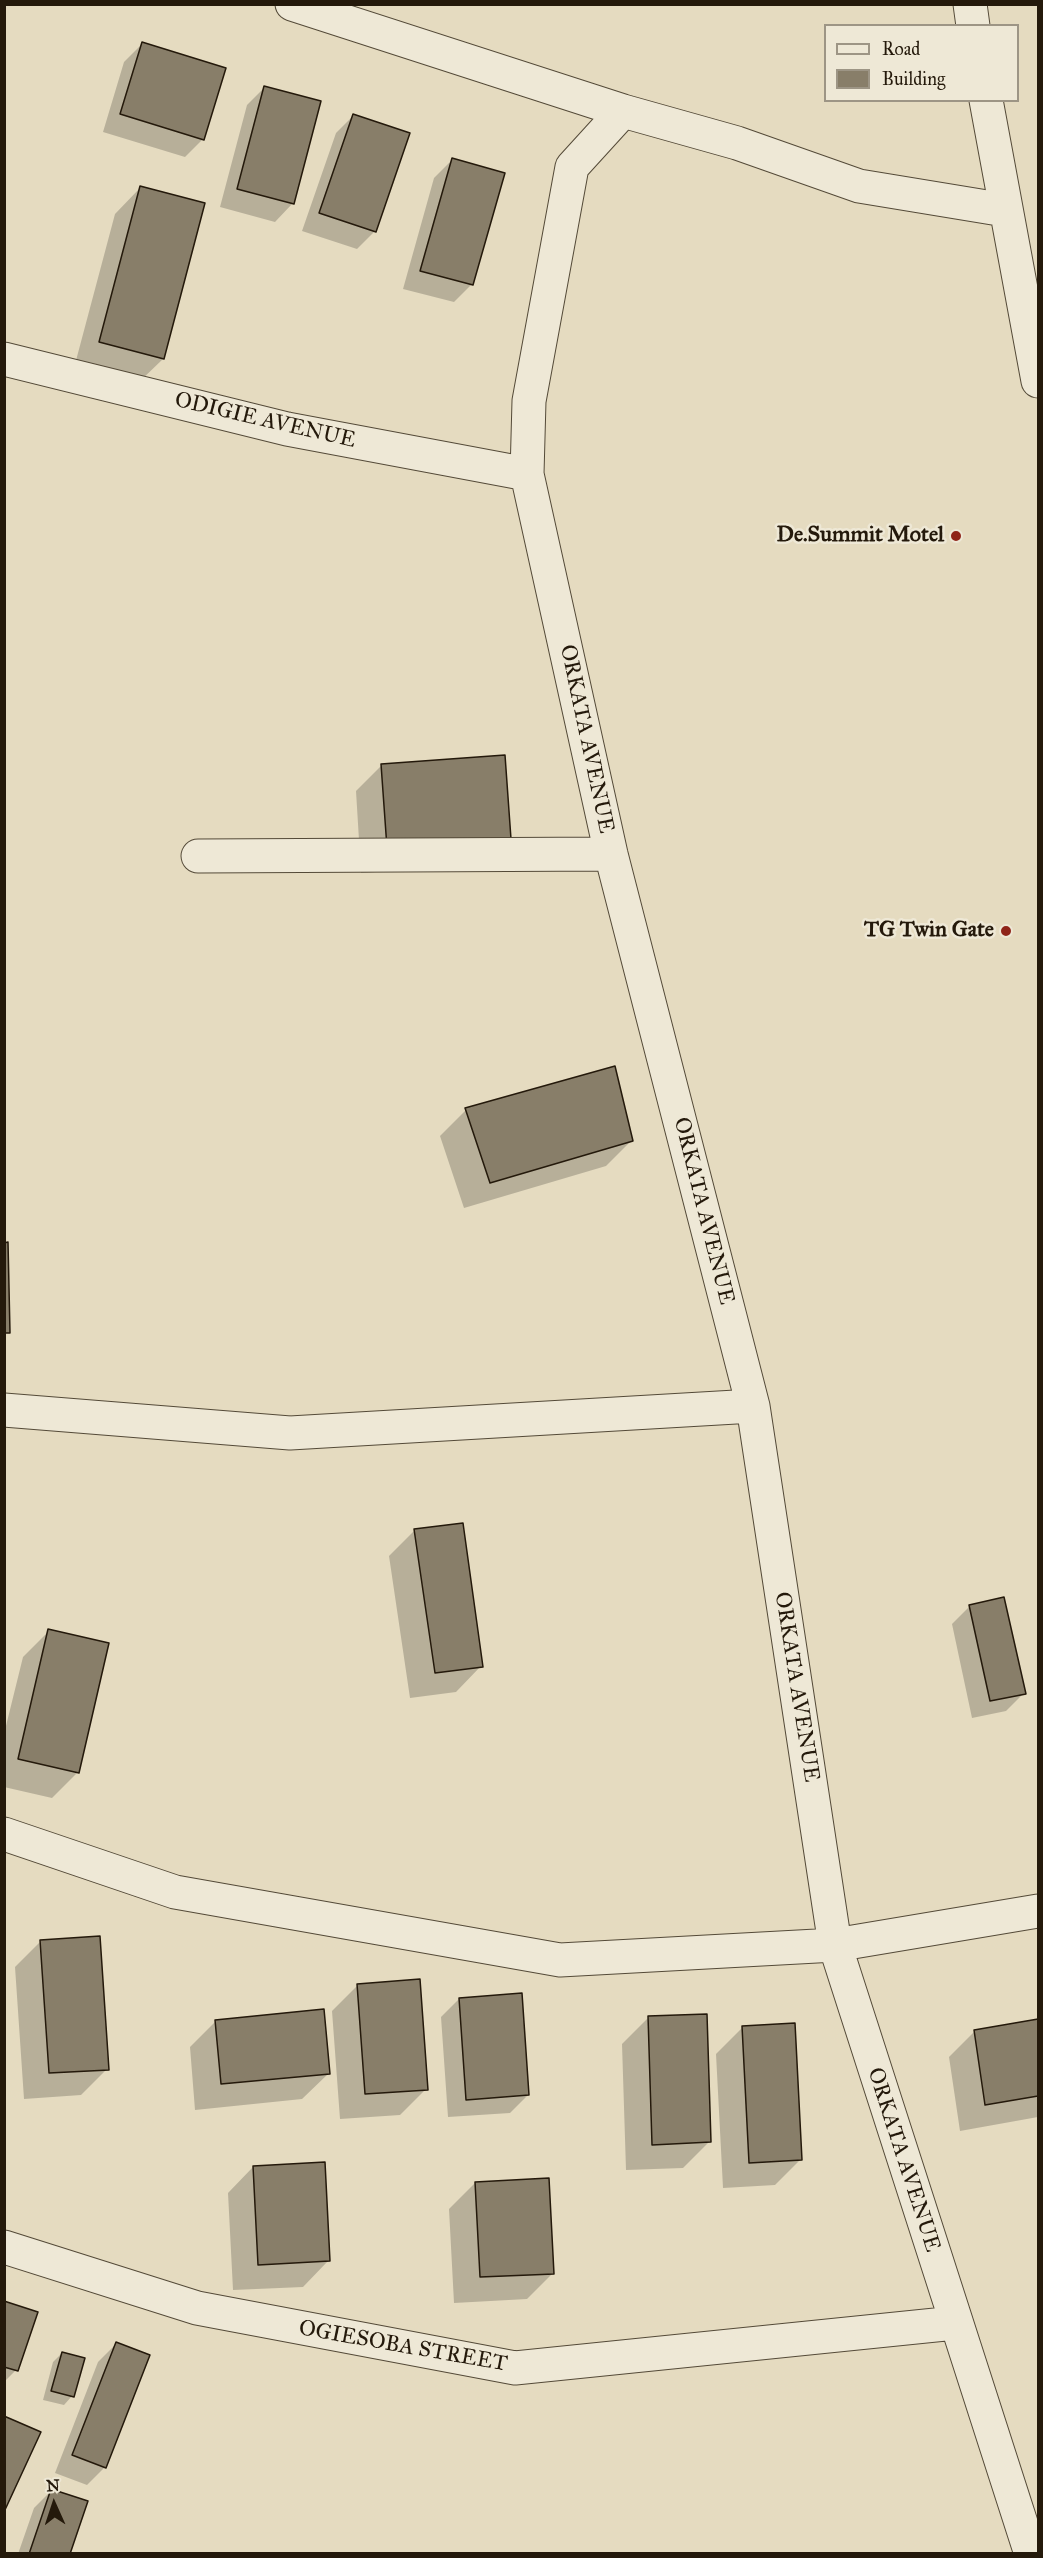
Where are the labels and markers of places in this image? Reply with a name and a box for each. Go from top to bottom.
place label: De.Summit Motel [777,523,944,549]
marker: De.Summit Motel [949,529,963,543]
place label: TG Twin Gate [864,918,994,944]
marker: TG Twin Gate [999,924,1013,938]

